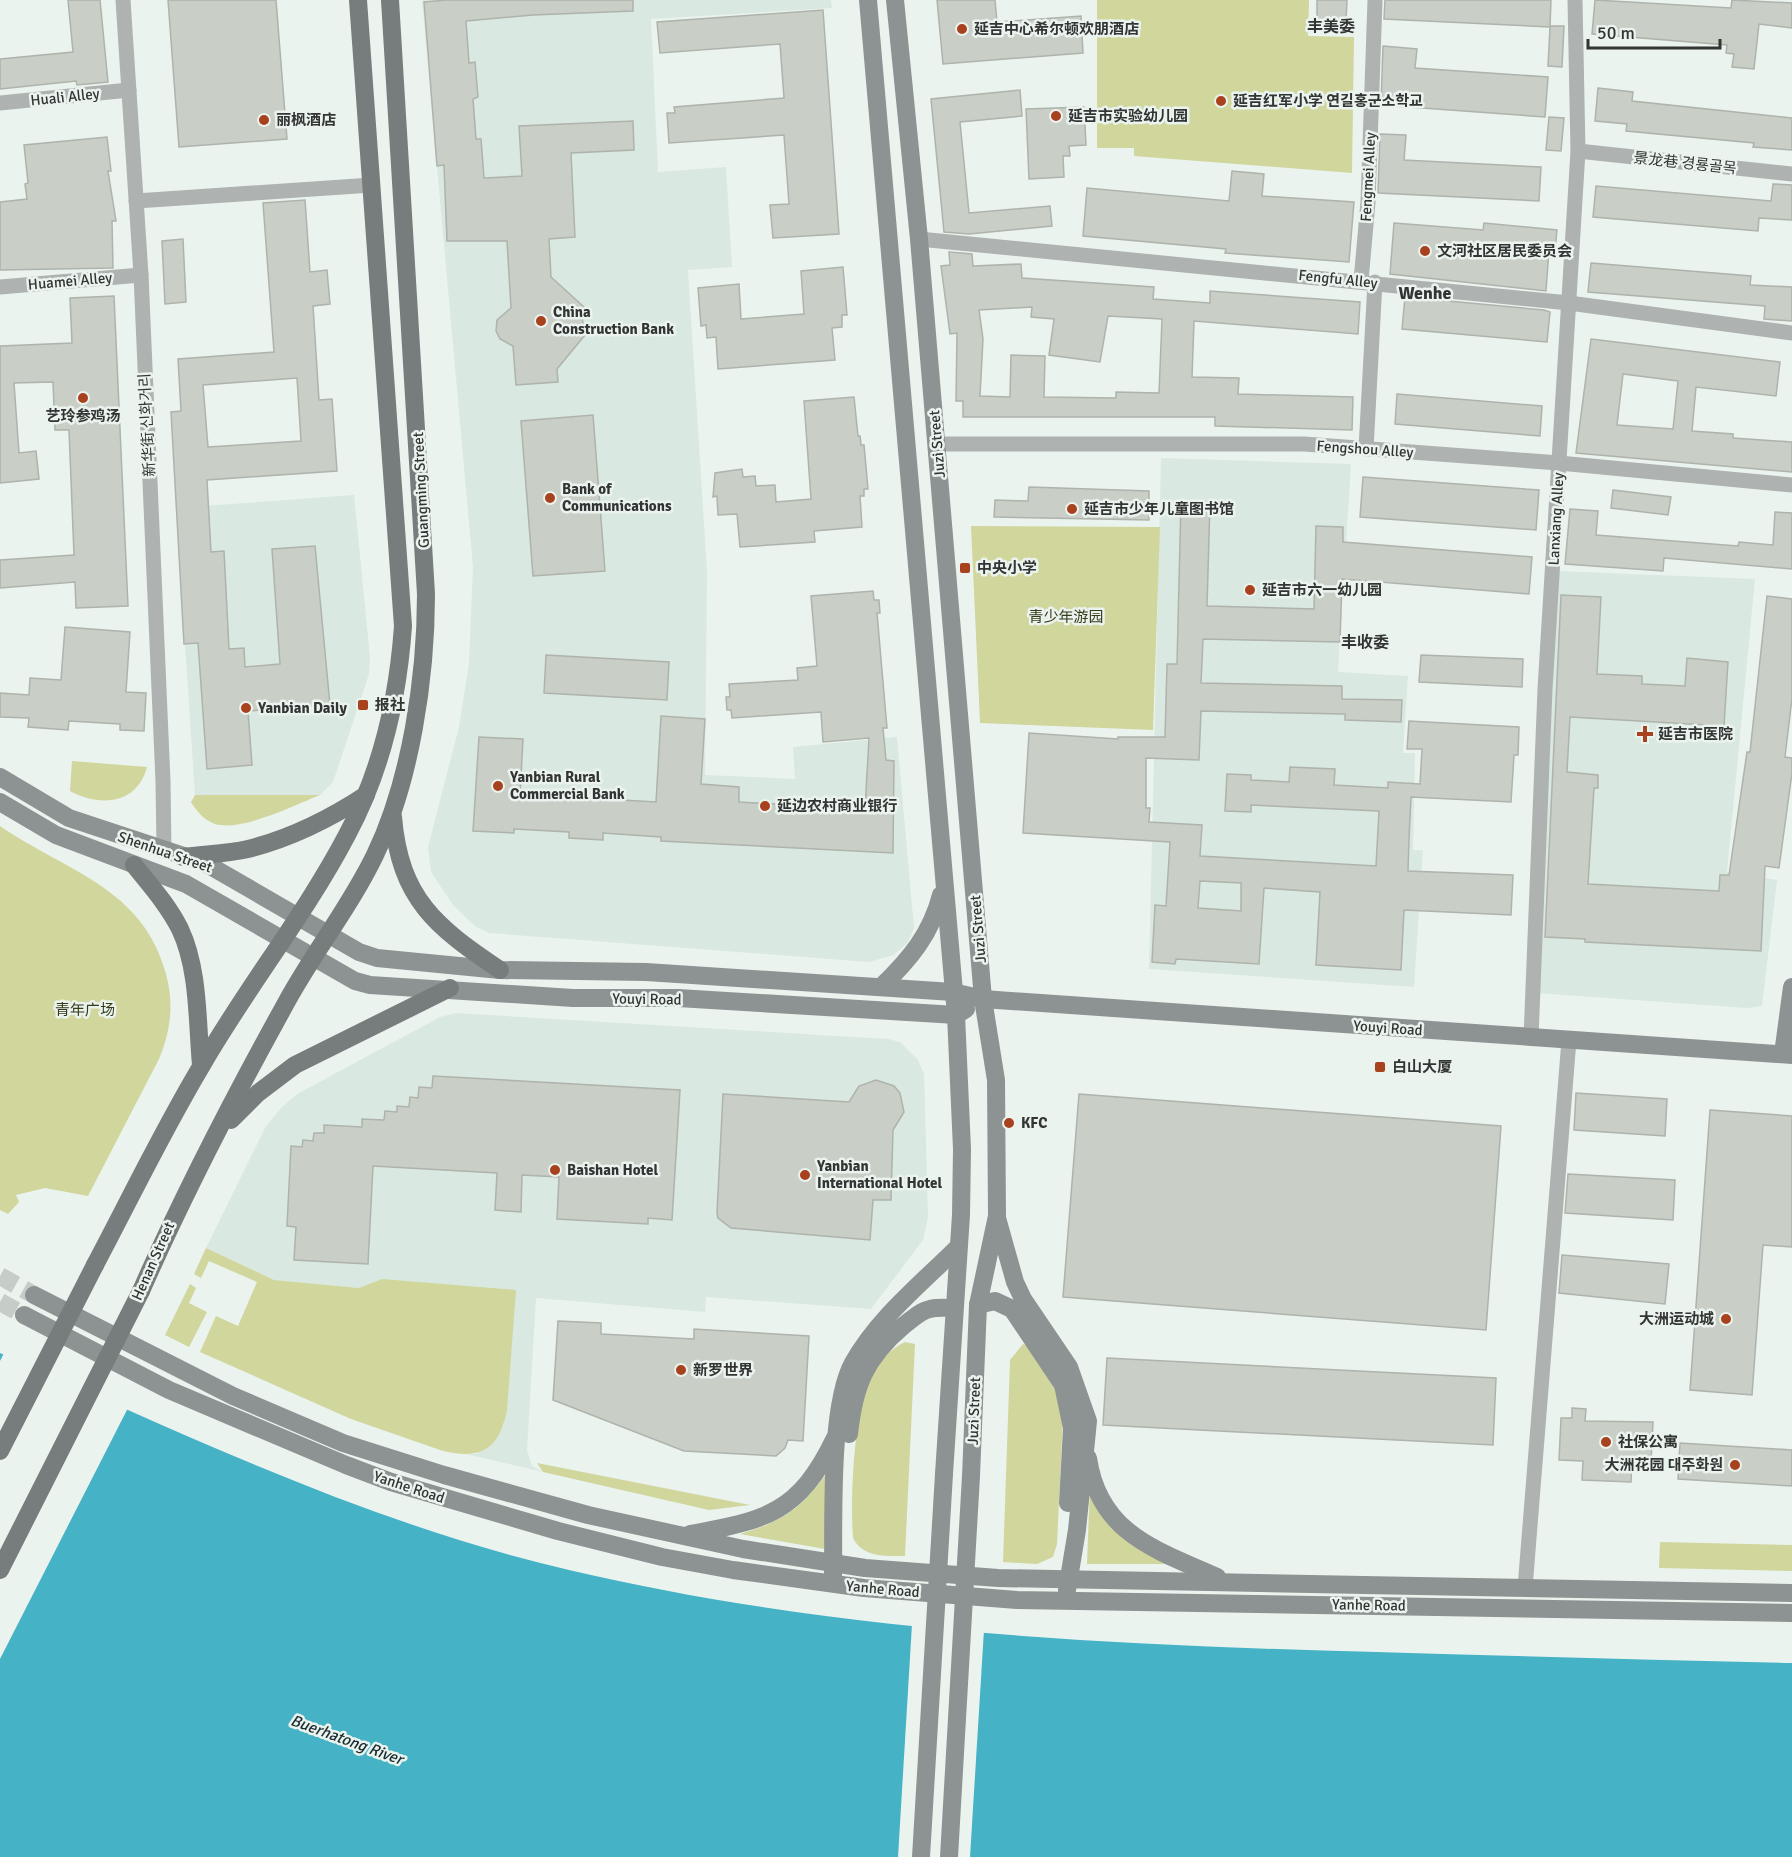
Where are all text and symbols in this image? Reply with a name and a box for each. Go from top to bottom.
scale bar [1588,12,1720,50]
district label: 丰美委 [1307,17,1355,37]
place label: 延吉中心希尔顿欢朋酒店 [974,20,1139,38]
marker: 延吉中心希尔顿欢朋酒店 [955,22,969,36]
text: 50 m [1597,22,1635,44]
street label: Huali Alley [30,84,100,110]
place label: 延吉红军小学 연길홍군소학교 [1233,92,1423,110]
marker: 延吉红军小学 연길홍군소학교 [1214,94,1228,108]
place label: 延吉市实验幼儿园 [1068,107,1188,125]
marker: 延吉市实验幼儿园 [1049,109,1063,123]
place label: 丽枫酒店 [276,111,336,129]
marker: 丽枫酒店 [257,113,271,127]
street label: Fengmei Alley [1357,132,1379,222]
street label: 景龙巷 경룡골목 [1633,149,1737,177]
place label: 文河社区居民委员会 [1437,242,1572,260]
marker: 文河社区居民委员会 [1418,244,1432,258]
street label: Fengfu Alley [1298,266,1378,292]
street label: Huamei Alley [27,268,113,294]
district label: Wenhe [1398,282,1452,304]
place label: China Construction Bank [553,303,674,338]
marker: China Construction Bank [534,314,548,328]
street label: 新华街 신화거리 [135,373,159,477]
marker: 艺玲参鸡汤 [76,391,90,405]
place label: 艺玲参鸡汤 [45,407,121,425]
street label: Juzi Street [925,409,949,479]
street label: Guangming Street [409,432,433,548]
street label: Fengshou Alley [1316,437,1414,461]
street label: Lanxiang Alley [1545,472,1567,566]
place label: Bank of Communications [562,480,672,515]
marker: Bank of Communications [543,491,557,505]
place label: 延吉市少年儿童图书馆 [1084,500,1234,518]
marker: 延吉市少年儿童图书馆 [1065,502,1079,516]
place label: 中央小学 [977,559,1037,577]
marker: 中央小学 [958,561,972,575]
place label: 延吉市六一幼儿园 [1262,581,1382,599]
marker: 延吉市六一幼儿园 [1243,583,1257,597]
park label: 青少年游园 [1028,608,1104,626]
district label: 丰收委 [1341,633,1389,653]
place label: 报社 [375,696,405,714]
marker: 报社 [356,698,370,712]
place label: Yanbian Daily [257,699,348,717]
marker: Yanbian Daily [239,701,253,715]
marker: 延吉市医院 [1636,725,1654,743]
place label: 延吉市医院 [1658,725,1733,743]
place label: Yanbian Rural Commercial Bank [509,768,625,803]
marker: Yanbian Rural Commercial Bank [491,779,505,793]
place label: 延边农村商业银行 [777,797,897,815]
marker: 延边农村商业银行 [758,799,772,813]
street label: Shenhua Street [115,827,215,877]
street label: Juzi Street [966,894,990,964]
street label: Youyi Road [612,989,682,1009]
park label: 青年广场 [55,1001,115,1019]
street label: Youyi Road [1353,1017,1423,1039]
place label: 白山大厦 [1392,1058,1452,1076]
marker: 白山大厦 [1373,1060,1387,1074]
place label: KFC [1021,1114,1047,1132]
marker: KFC [1002,1116,1016,1130]
place label: Yanbian International Hotel [816,1157,943,1192]
place label: Baishan Hotel [567,1161,659,1179]
marker: Baishan Hotel [548,1163,562,1177]
marker: Yanbian International Hotel [798,1168,812,1182]
street label: Henan Street [128,1219,178,1303]
place label: 大洲运动城 [1639,1310,1714,1328]
marker: 大洲运动城 [1719,1312,1733,1326]
place label: 新罗世界 [693,1361,753,1379]
marker: 新罗世界 [674,1363,688,1377]
street label: Juzi Street [964,1377,984,1445]
place label: 社保公寓 [1618,1433,1678,1451]
marker: 社保公寓 [1599,1435,1613,1449]
place label: 大洲花园 대주화원 [1604,1456,1723,1474]
marker: 大洲花园 대주화원 [1728,1458,1742,1472]
street label: Yanhe Road [371,1467,447,1507]
street label: Yanhe Road [845,1577,921,1601]
street label: Yanhe Road [1332,1595,1406,1615]
water label: Buerhatong River [288,1710,408,1770]

